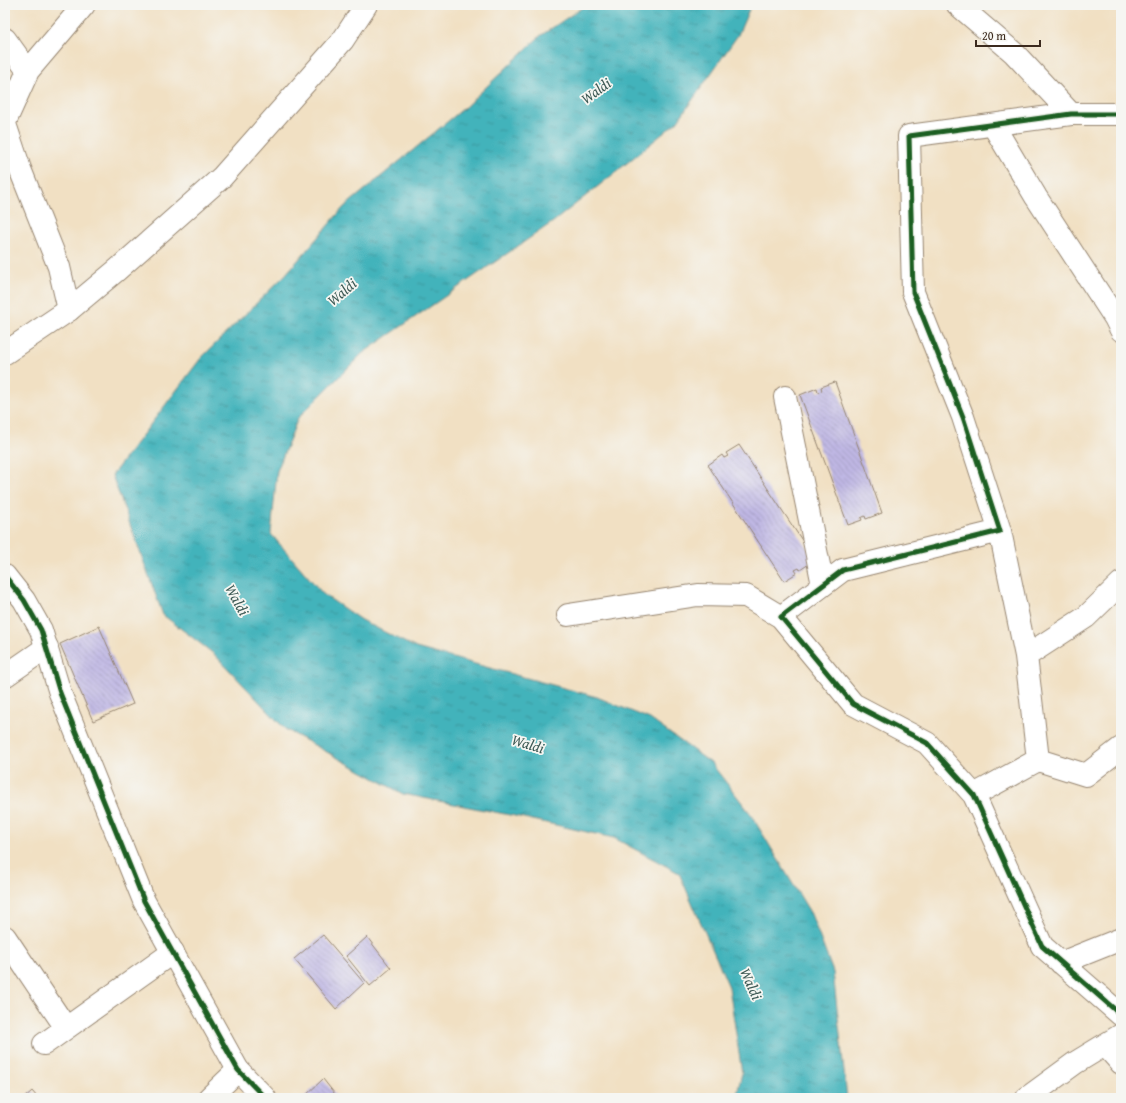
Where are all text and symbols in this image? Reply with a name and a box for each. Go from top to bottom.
scale bar [976,22,1040,48]
text: 20 m [982,27,1006,44]
water label: Waldi [576,72,615,109]
water label: Waldi [322,273,361,310]
water label: Waldi [220,580,255,619]
water label: Waldi [509,729,547,758]
water label: Waldi [735,965,768,1003]

